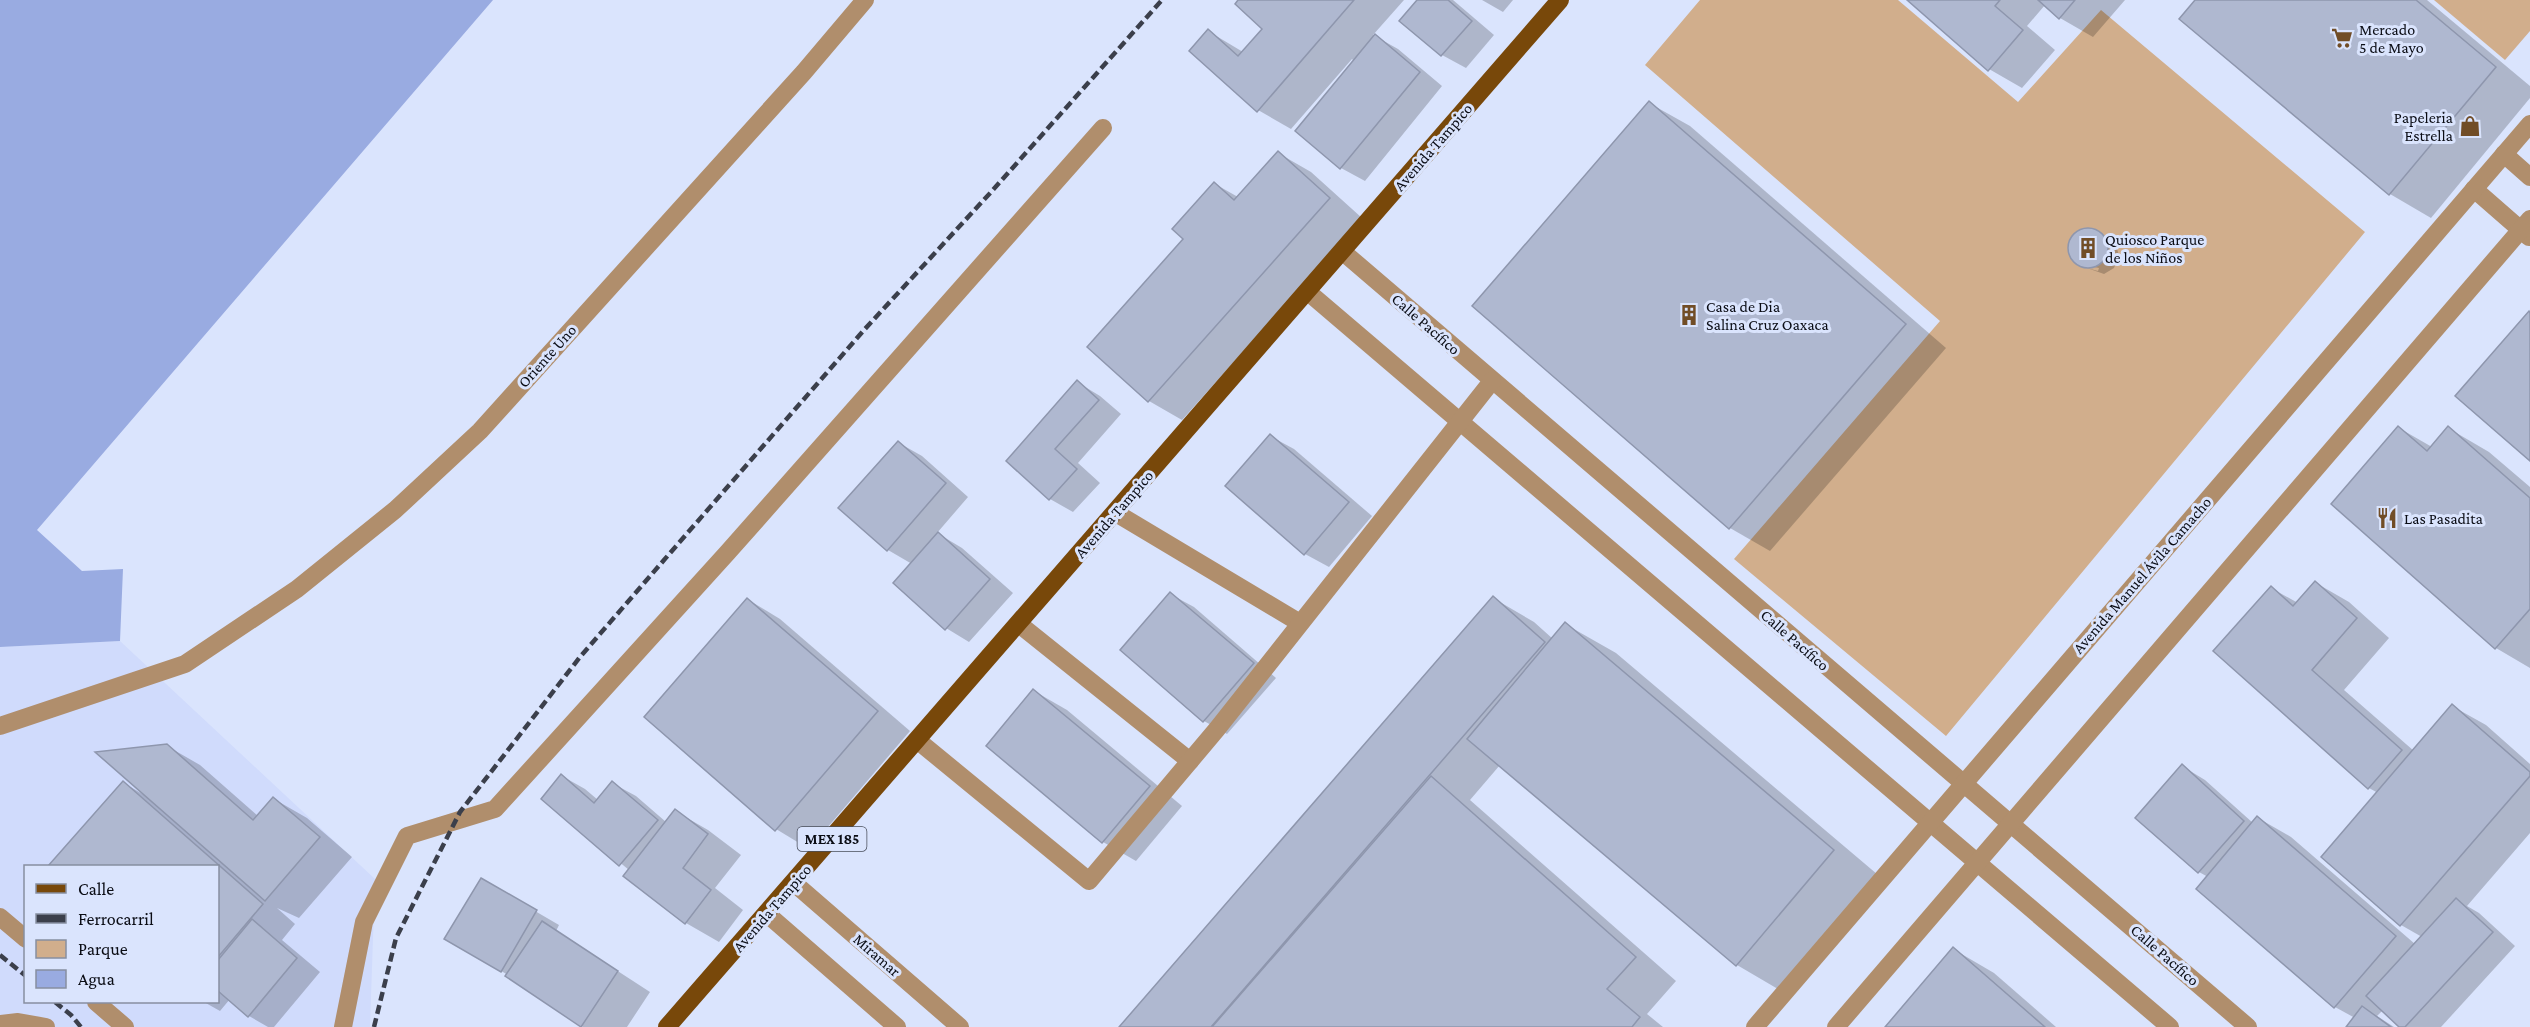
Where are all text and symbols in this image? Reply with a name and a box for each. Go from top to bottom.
place label: Mercado 5 de Mayo [2359,21,2424,57]
supermarket icon: Mercado 5 de Mayo [2330,26,2354,50]
street label: Avenida Tampico [1390,100,1476,195]
place label: Papeleria Estrella [2394,109,2454,144]
shop icon: Papeleria Estrella [2458,114,2482,138]
place label: Quiosco Parque de los Niños [2105,231,2204,266]
building icon: Quiosco Parque de los Niños [2076,236,2100,260]
street label: Calle Pacífico [1389,290,1463,358]
place label: Casa de Dia Salina Cruz Oaxaca [1706,298,1829,333]
building icon: Casa de Dia Salina Cruz Oaxaca [1677,303,1701,327]
street label: Oriente Uno [514,321,580,391]
street label: Avenida Tampico [1071,467,1157,562]
street label: Avenida Manuel Ávila Camacho [2069,493,2215,657]
restaurant icon: Las Pasadita [2375,506,2399,530]
place label: Las Pasadita [2404,510,2483,527]
street label: Calle Pacífico [1758,606,1832,674]
road number: MEX 185 [798,827,866,851]
street label: Avenida Tampico [729,861,815,956]
legend [24,865,219,1003]
text: Calle [78,879,114,899]
text: Ferrocarril [78,909,154,929]
street label: Calle Pacífico [2128,921,2202,989]
street label: Miramar [850,930,904,980]
text: Parque [78,939,128,959]
text: Agua [78,969,115,989]

